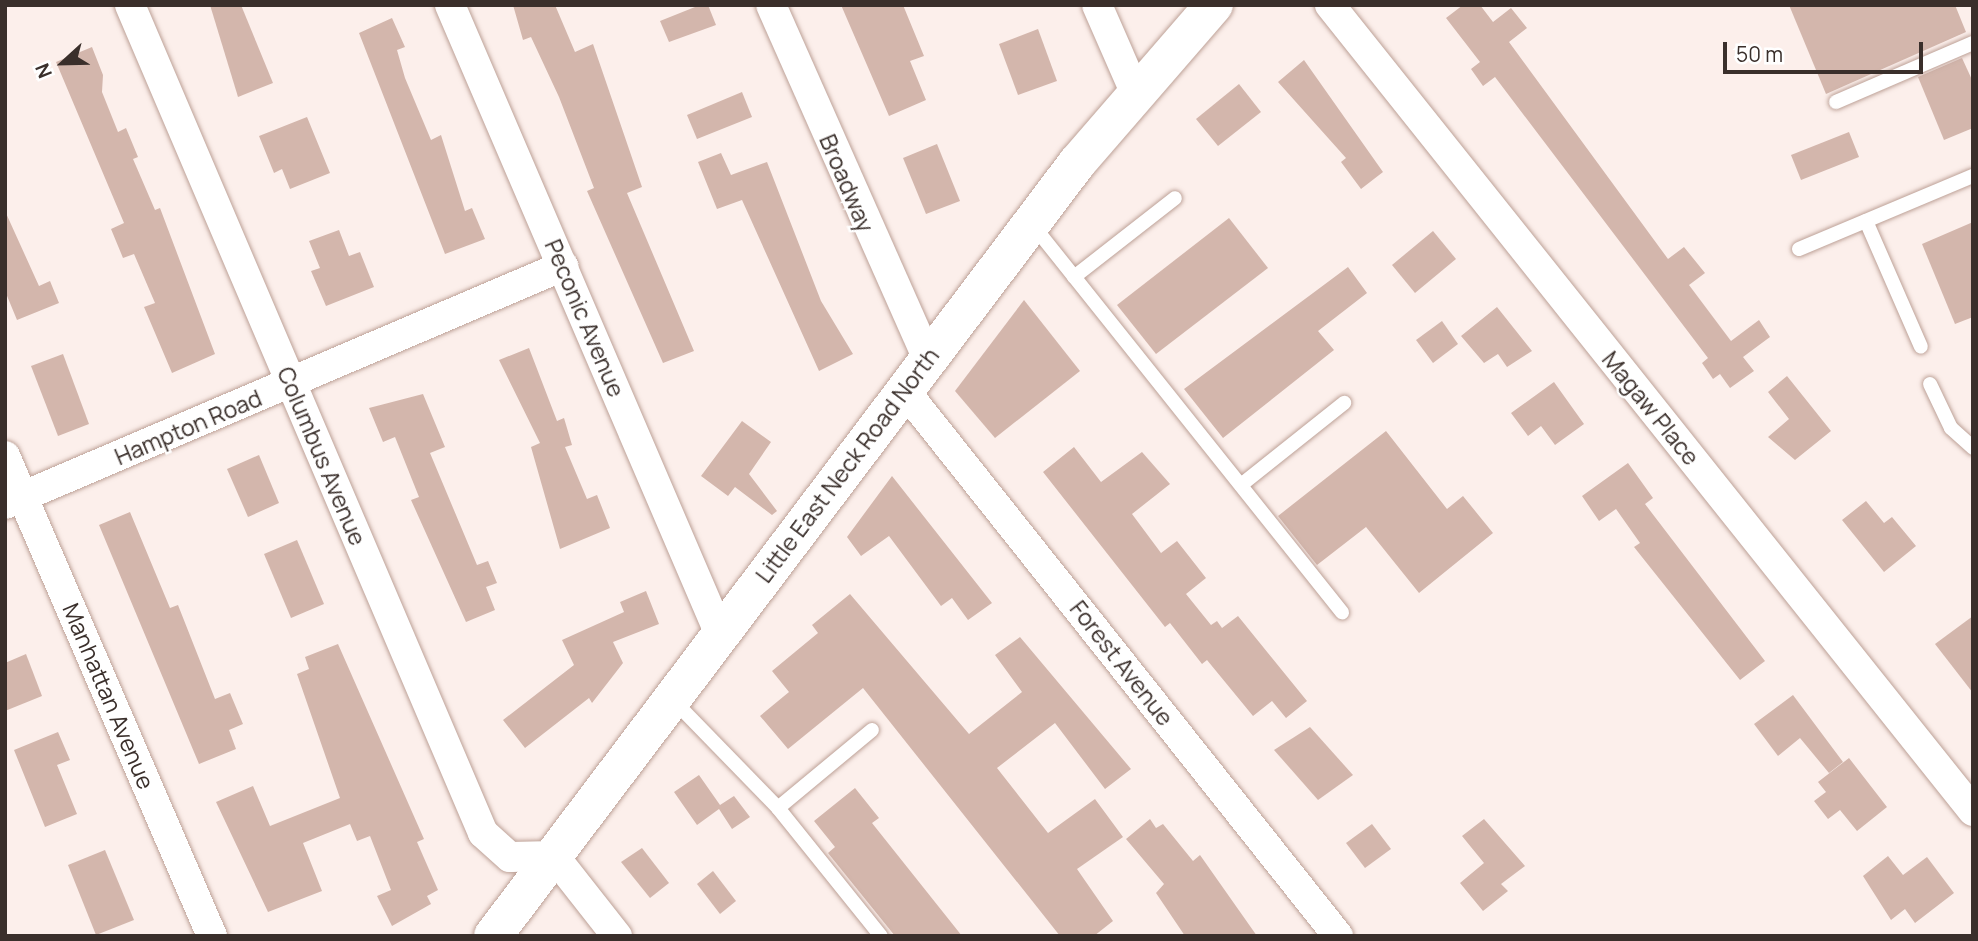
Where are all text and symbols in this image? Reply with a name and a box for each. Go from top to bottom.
north arrow [28,28,98,98]
scale bar [1726,28,1926,72]
text: 50 m [1736,40,1783,68]
text: N [29,60,58,82]
street label: Broadway [814,130,880,236]
street label: Peconic Avenue [539,235,631,401]
street label: Little East Neck Road North [750,342,944,588]
street label: Magaw Place [1597,346,1705,470]
street label: Columbus Avenue [272,363,372,549]
street label: Hampton Road [110,384,266,470]
street label: Forest Avenue [1065,595,1179,731]
street label: Manhattan Avenue [57,599,161,793]

